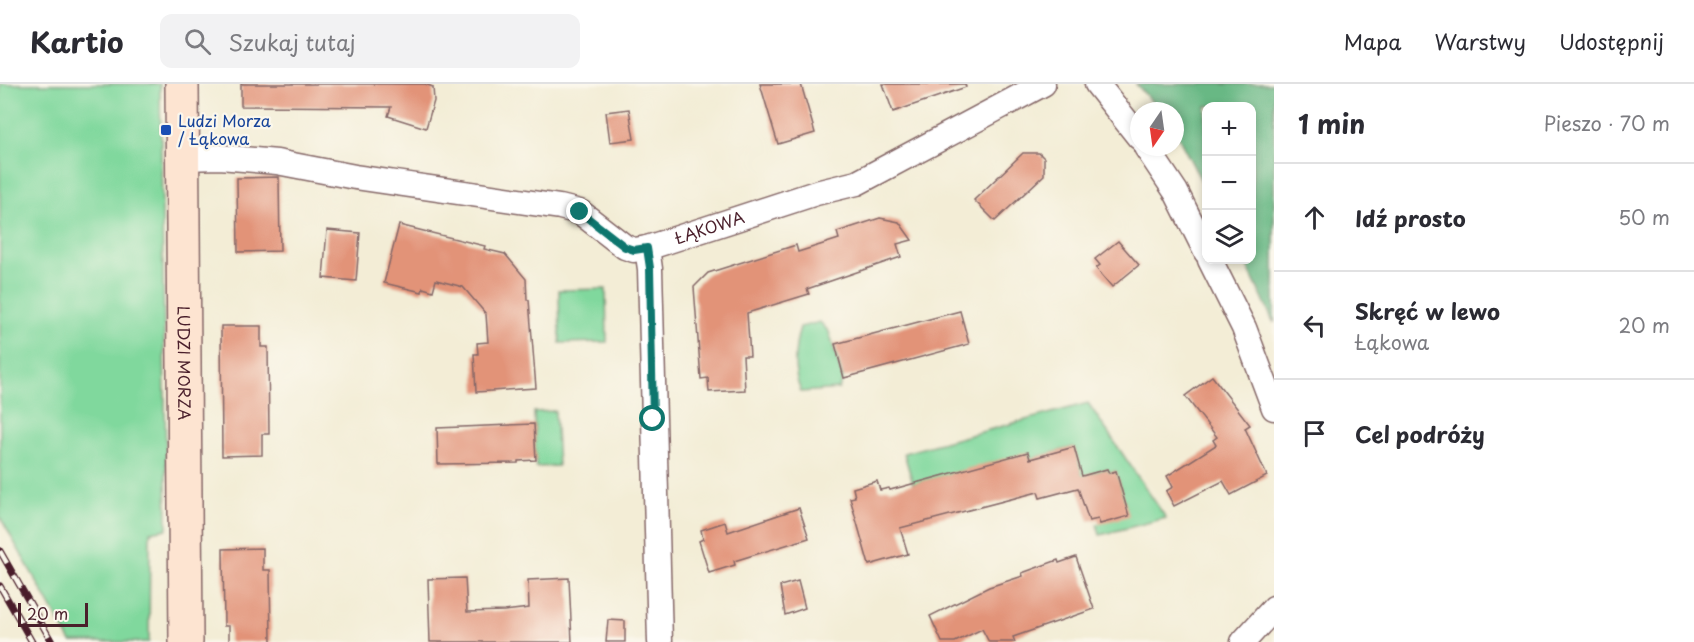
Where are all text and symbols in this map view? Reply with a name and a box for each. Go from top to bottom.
search box [160,14,580,68]
text: Kartio [30,20,124,63]
icon: search [181,25,214,58]
text: Szukaj tutaj [229,25,356,58]
text: Mapa [1344,25,1402,57]
text: Warstwy [1435,25,1526,57]
text: Udostępnij [1559,25,1664,57]
north arrow [1130,102,1184,156]
map controls [1202,102,1256,264]
button: + [1202,102,1256,156]
text: 1 min [1298,104,1365,143]
place label: Ludzi Morza / Łąkowa [178,108,271,150]
text: Pieszo · 70 m [1544,108,1670,138]
marker: Ludzi Morza / Łąkowa [159,123,173,137]
button: − [1202,156,1256,210]
route end [566,198,592,224]
icon: ahead [1298,201,1331,234]
text: Idź prosto [1355,201,1466,234]
text: 50 m [1618,202,1670,232]
street label: ŁĄKOWA [670,204,747,250]
button: layers [1202,210,1256,264]
text: Skręć w lewo [1355,294,1500,327]
street label: LUDZI MORZA [173,306,197,421]
icon: left [1298,309,1331,342]
text: 20 m [1618,310,1670,340]
text: Łąkowa [1355,327,1429,357]
route start [639,405,665,431]
icon: arrive [1298,417,1331,450]
text: Cel podróży [1355,417,1485,450]
scale bar [18,600,88,628]
text: 20 m [27,601,68,625]

